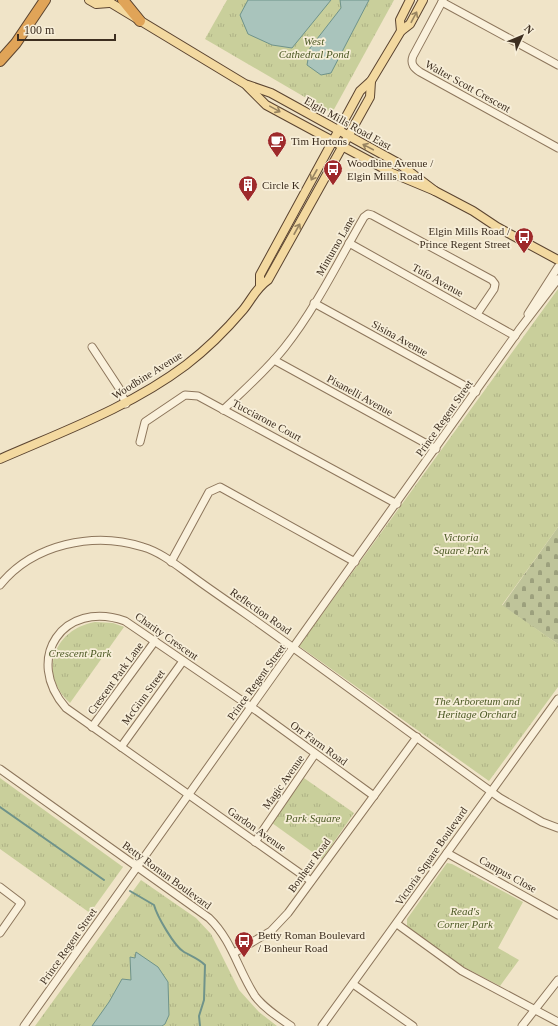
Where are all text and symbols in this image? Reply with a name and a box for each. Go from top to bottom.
one-way arrow [411,12,418,24]
scale bar [18,16,115,42]
north arrow [502,16,542,56]
text: N [522,22,536,36]
text: 100 m [24,23,55,37]
park label: West Cathedral Pond [279,35,350,60]
street label: Walter Scott Crescent [423,58,513,114]
street label: Elgin Mills Road East [302,94,394,152]
one-way arrow [269,106,281,114]
cafe icon: Tim Hortons [266,130,288,158]
place label: Tim Hortons [291,135,347,147]
one-way arrow [362,142,374,150]
place label: Woodbine Avenue / Elgin Mills Road [347,157,434,182]
bus stop icon: Woodbine Avenue / Elgin Mills Road [322,158,344,186]
one-way arrow [310,169,318,181]
building icon: Circle K [237,174,259,202]
place label: Circle K [262,179,300,191]
street label: Minturno Lane [313,214,357,278]
one-way arrow [294,223,302,235]
place label: Elgin Mills Road / Prince Regent Street [420,225,511,250]
bus stop icon: Elgin Mills Road / Prince Regent Street [513,226,535,254]
street label: Tufo Avenue [410,261,466,299]
street label: Sisina Avenue [370,318,430,358]
street label: Woodbine Avenue [110,349,184,401]
street label: Pisanelli Avenue [325,372,395,418]
street label: Prince Regent Street [413,378,475,458]
street label: Tucciarone Court [230,397,304,443]
park label: Victoria Square Park [434,531,490,556]
street label: Reflection Road [228,585,294,637]
street label: Charity Crescent [133,610,201,662]
street label: Crescent Park Lane [85,640,145,716]
street label: Prince Regent Street [225,642,287,722]
park label: Crescent Park [49,647,113,659]
street label: McGinn Street [119,667,167,727]
park label: The Arboretum and Heritage Orchard [434,695,520,720]
street label: Orr Farm Road [288,718,350,768]
street label: Magic Avenue [260,752,306,812]
street label: Gardon Avenue [225,804,289,854]
street label: Victoria Square Boulevard [392,804,470,907]
park label: Park Square [285,812,341,824]
street label: Bonheur Road [285,835,333,894]
street label: Betty Roman Boulevard [120,839,214,912]
street label: Campus Close [477,853,539,895]
park label: Read's Corner Park [437,905,494,930]
street label: Prince Regent Street [37,906,99,986]
place label: Betty Roman Boulevard / Bonheur Road [258,929,365,954]
bus stop icon: Betty Roman Boulevard / Bonheur Road [233,930,255,958]

